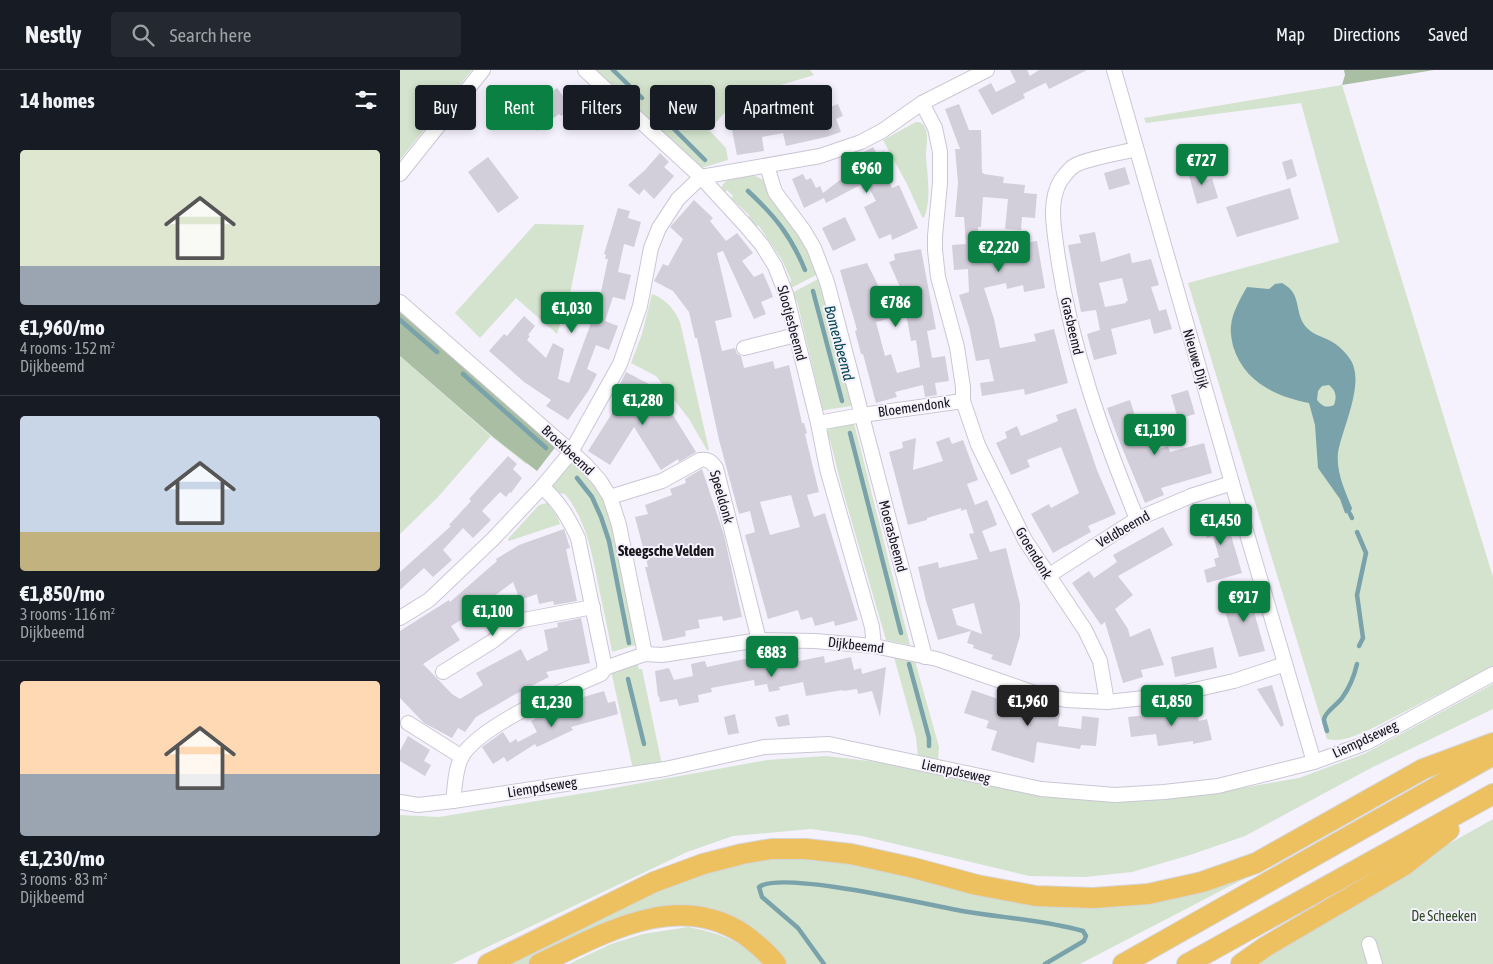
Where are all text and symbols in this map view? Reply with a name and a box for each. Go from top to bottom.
search box [111,12,461,57]
text: Nestly [25,21,81,48]
icon: search [129,21,157,49]
text: Search here [169,24,251,46]
text: Map [1276,24,1305,45]
text: Directions [1333,24,1400,45]
text: Saved [1428,24,1468,45]
chip: Buy [415,85,476,130]
chip: Rent [486,85,553,130]
chip: Filters [563,85,640,130]
chip: New [650,85,715,130]
chip: Apartment [725,85,832,130]
icon: filters [352,86,380,114]
text: 14 homes [20,88,95,112]
pin: €727 [1172,144,1232,186]
text: €727 [1187,151,1217,169]
pin: €960 [837,152,897,194]
text: €960 [852,159,882,177]
icon: home [155,183,245,273]
pin: €2,220 [958,230,1040,273]
text: €2,220 [979,238,1019,256]
street label: Slootjesbeemd [774,284,810,362]
pin: €786 [866,286,926,328]
pin: €1,030 [531,292,613,334]
text: €786 [881,293,911,311]
street label: Grasbeemd [1058,296,1086,356]
text: €1,030 [552,299,592,317]
water label: Bomenbeemd [821,303,858,382]
text: €1,960/mo [20,315,105,339]
street label: Nieuwe Dijk [1180,327,1212,391]
text: 4 rooms · 152 m² [20,339,115,357]
text: Dijkbeemd [20,357,85,375]
pin: €1,280 [602,384,684,426]
text: €1,280 [623,391,663,409]
street label: Bloemendonk [877,394,951,420]
pin: €1,190 [1114,414,1196,456]
text: €1,190 [1135,421,1175,439]
street label: Broekbeemd [538,422,598,478]
icon: home [155,448,245,538]
street label: Speeldonk [707,468,737,526]
street label: Moerasbeemd [876,498,910,574]
pin: €1,450 [1180,504,1262,546]
street label: Veldbeemd [1093,507,1153,551]
text: €1,450 [1201,511,1241,529]
street label: Groendonk [1012,524,1056,582]
district label: Steegsche Velden [618,542,714,559]
pin: €917 [1214,580,1274,623]
text: €1,850/mo [20,581,105,605]
text: €917 [1229,588,1259,606]
pin: €1,100 [452,594,534,637]
text: €1,100 [473,602,513,620]
text: 3 rooms · 116 m² [20,605,115,623]
text: Dijkbeemd [20,623,85,641]
street label: Dijkbeemd [827,634,885,656]
pin: €883 [742,636,802,678]
text: €883 [757,643,787,661]
pin: €1,960 [987,684,1069,727]
pin: €1,850 [1131,684,1213,727]
pin: €1,230 [511,686,593,728]
text: €1,960 [1008,692,1048,710]
text: €1,850 [1152,692,1192,710]
text: €1,230 [532,693,572,711]
icon: home [155,713,245,803]
street label: Liempdseweg [1330,717,1400,761]
street label: Liempdseweg [920,756,992,786]
street label: Liempdseweg [506,774,578,800]
text: €1,230/mo [20,846,105,870]
text: 3 rooms · 83 m² [20,870,108,888]
text: Dijkbeemd [20,888,85,906]
park label: De Scheeken [1411,908,1477,924]

